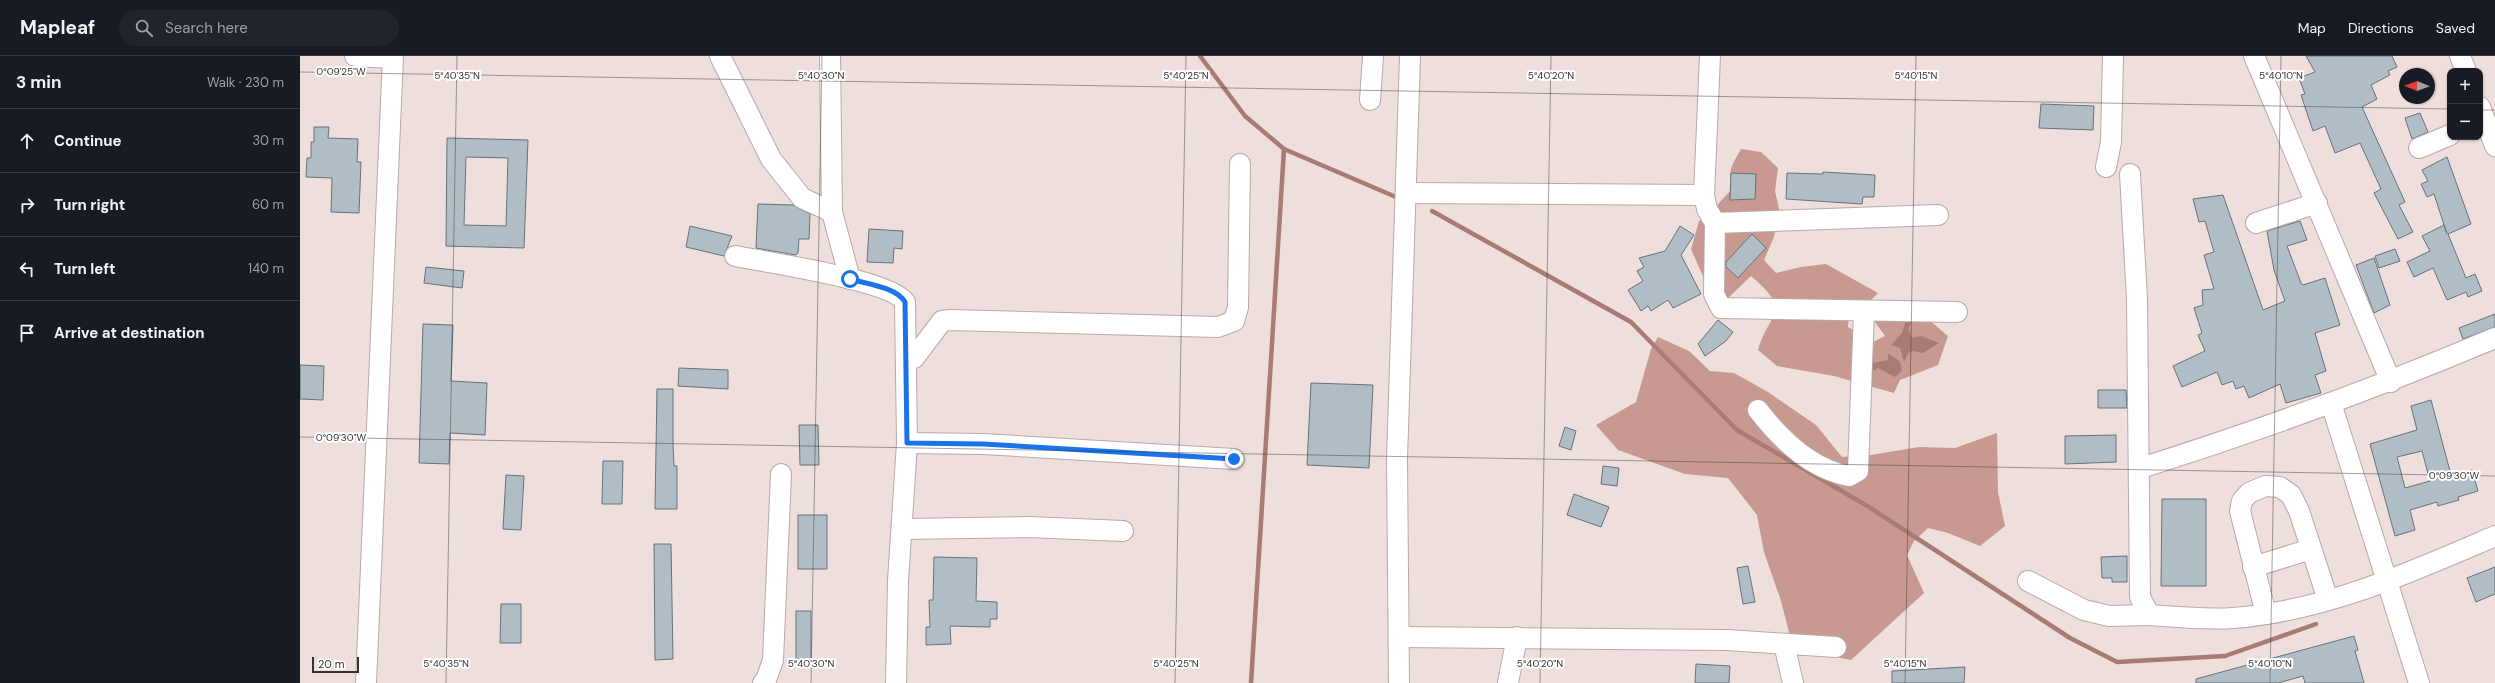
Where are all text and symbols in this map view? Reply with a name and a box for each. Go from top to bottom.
search box [119,10,399,46]
text: Mapleaf [20,15,95,40]
icon: search [133,17,155,39]
text: Search here [165,18,248,38]
text: Map [2298,19,2326,37]
text: Directions [2348,19,2414,37]
text: Saved [2436,19,2475,37]
text: 0°09'25"W [316,65,366,78]
north arrow [2399,68,2435,104]
map controls [2447,68,2483,140]
button: + [2447,68,2483,104]
text: 5°40'35"N [434,69,480,82]
text: 5°40'30"N [798,69,844,82]
text: 5°40'25"N [1163,69,1209,82]
text: 5°40'20"N [1528,69,1574,82]
text: 5°40'15"N [1895,69,1938,82]
text: 5°40'10"N [2259,69,2303,82]
text: 3 min [16,71,61,93]
text: Walk · 230 m [207,74,284,91]
button: − [2447,104,2483,140]
icon: ahead [16,130,38,152]
text: Continue [54,131,122,151]
text: 30 m [252,132,284,149]
icon: right [16,194,38,216]
text: Turn right [54,195,125,215]
text: 60 m [252,196,284,213]
icon: left [16,258,38,280]
text: Turn left [54,259,115,279]
text: 140 m [248,260,284,277]
route start [841,270,859,288]
icon: arrive [16,322,38,344]
text: Arrive at destination [54,323,205,343]
text: 0°09'30"W [316,431,366,444]
route end [1225,450,1243,468]
text: 0°09'30"W [2429,469,2479,482]
scale bar [312,655,359,674]
text: 20 m [318,657,344,671]
text: 5°40'35"N [423,657,469,670]
text: 5°40'30"N [788,657,834,670]
text: 5°40'25"N [1153,657,1199,670]
text: 5°40'20"N [1517,657,1563,670]
text: 5°40'15"N [1884,657,1927,670]
text: 5°40'10"N [2248,657,2292,670]

